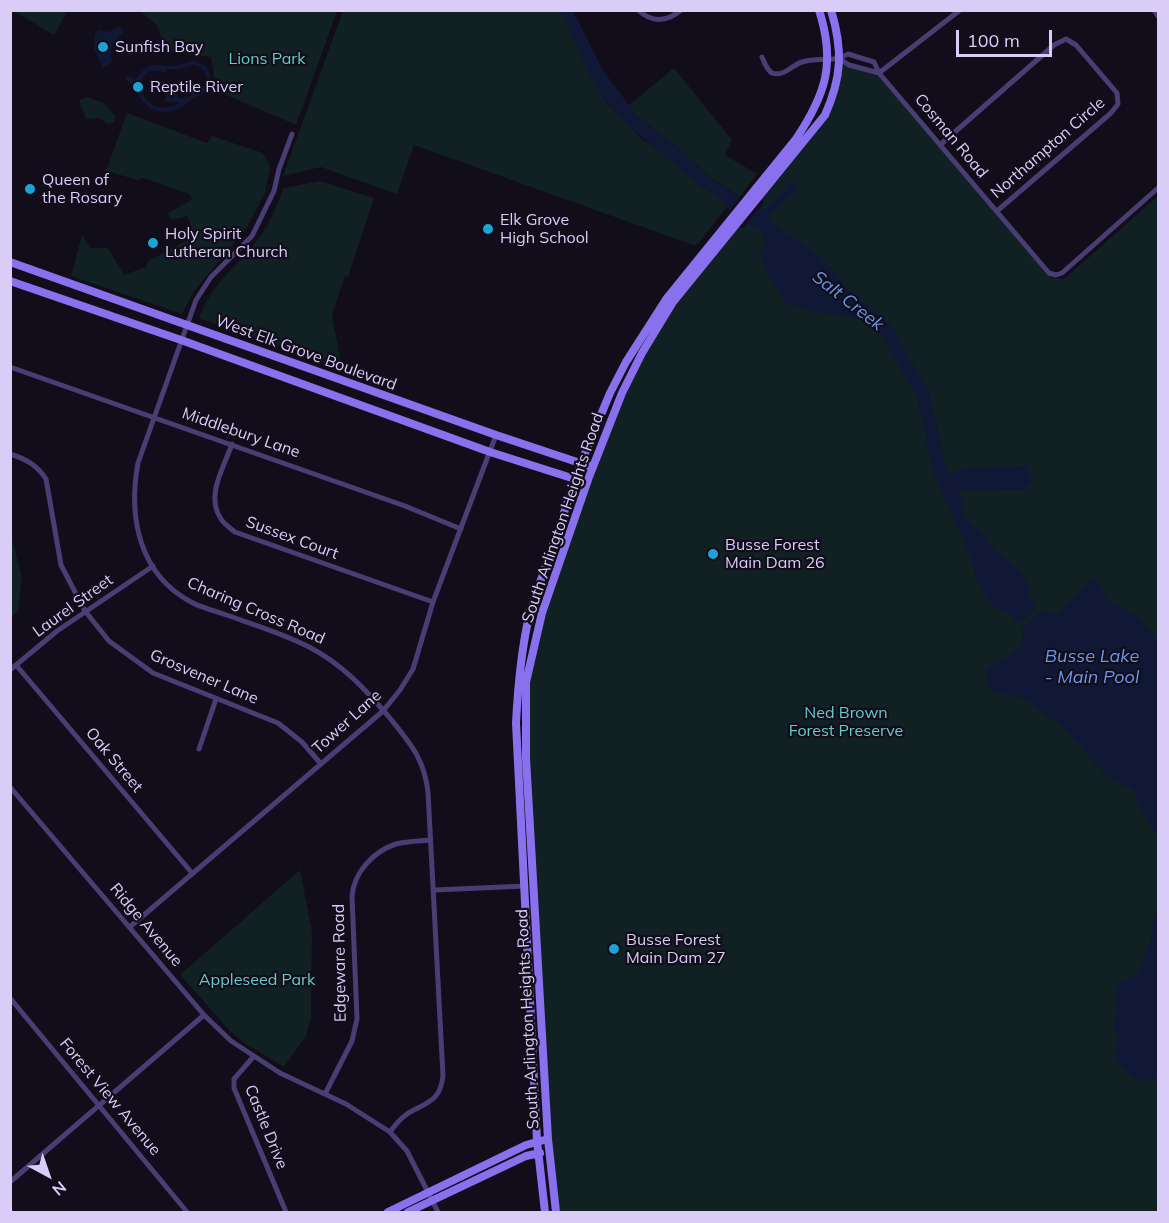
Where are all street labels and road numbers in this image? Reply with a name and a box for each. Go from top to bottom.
street label: Cosman Road [910,90,992,182]
street label: Northampton Circle [987,93,1109,203]
street label: West Elk Grove Boulevard [213,311,399,395]
street label: Middlebury Lane [180,404,302,462]
street label: South Arlington Heights Road [518,411,608,625]
street label: Sussex Court [243,512,341,564]
street label: Laurel Street [29,571,117,641]
street label: Charing Cross Road [184,573,328,649]
street label: Grosvener Lane [147,646,261,708]
street label: Tower Lane [308,686,386,758]
street label: Oak Street [81,724,147,796]
street label: Ridge Avenue [106,879,186,971]
street label: Edgeware Road [329,904,351,1022]
street label: South Arlington Heights Road [513,908,543,1130]
street label: Forest View Avenue [55,1034,165,1160]
street label: Castle Drive [240,1082,292,1172]

